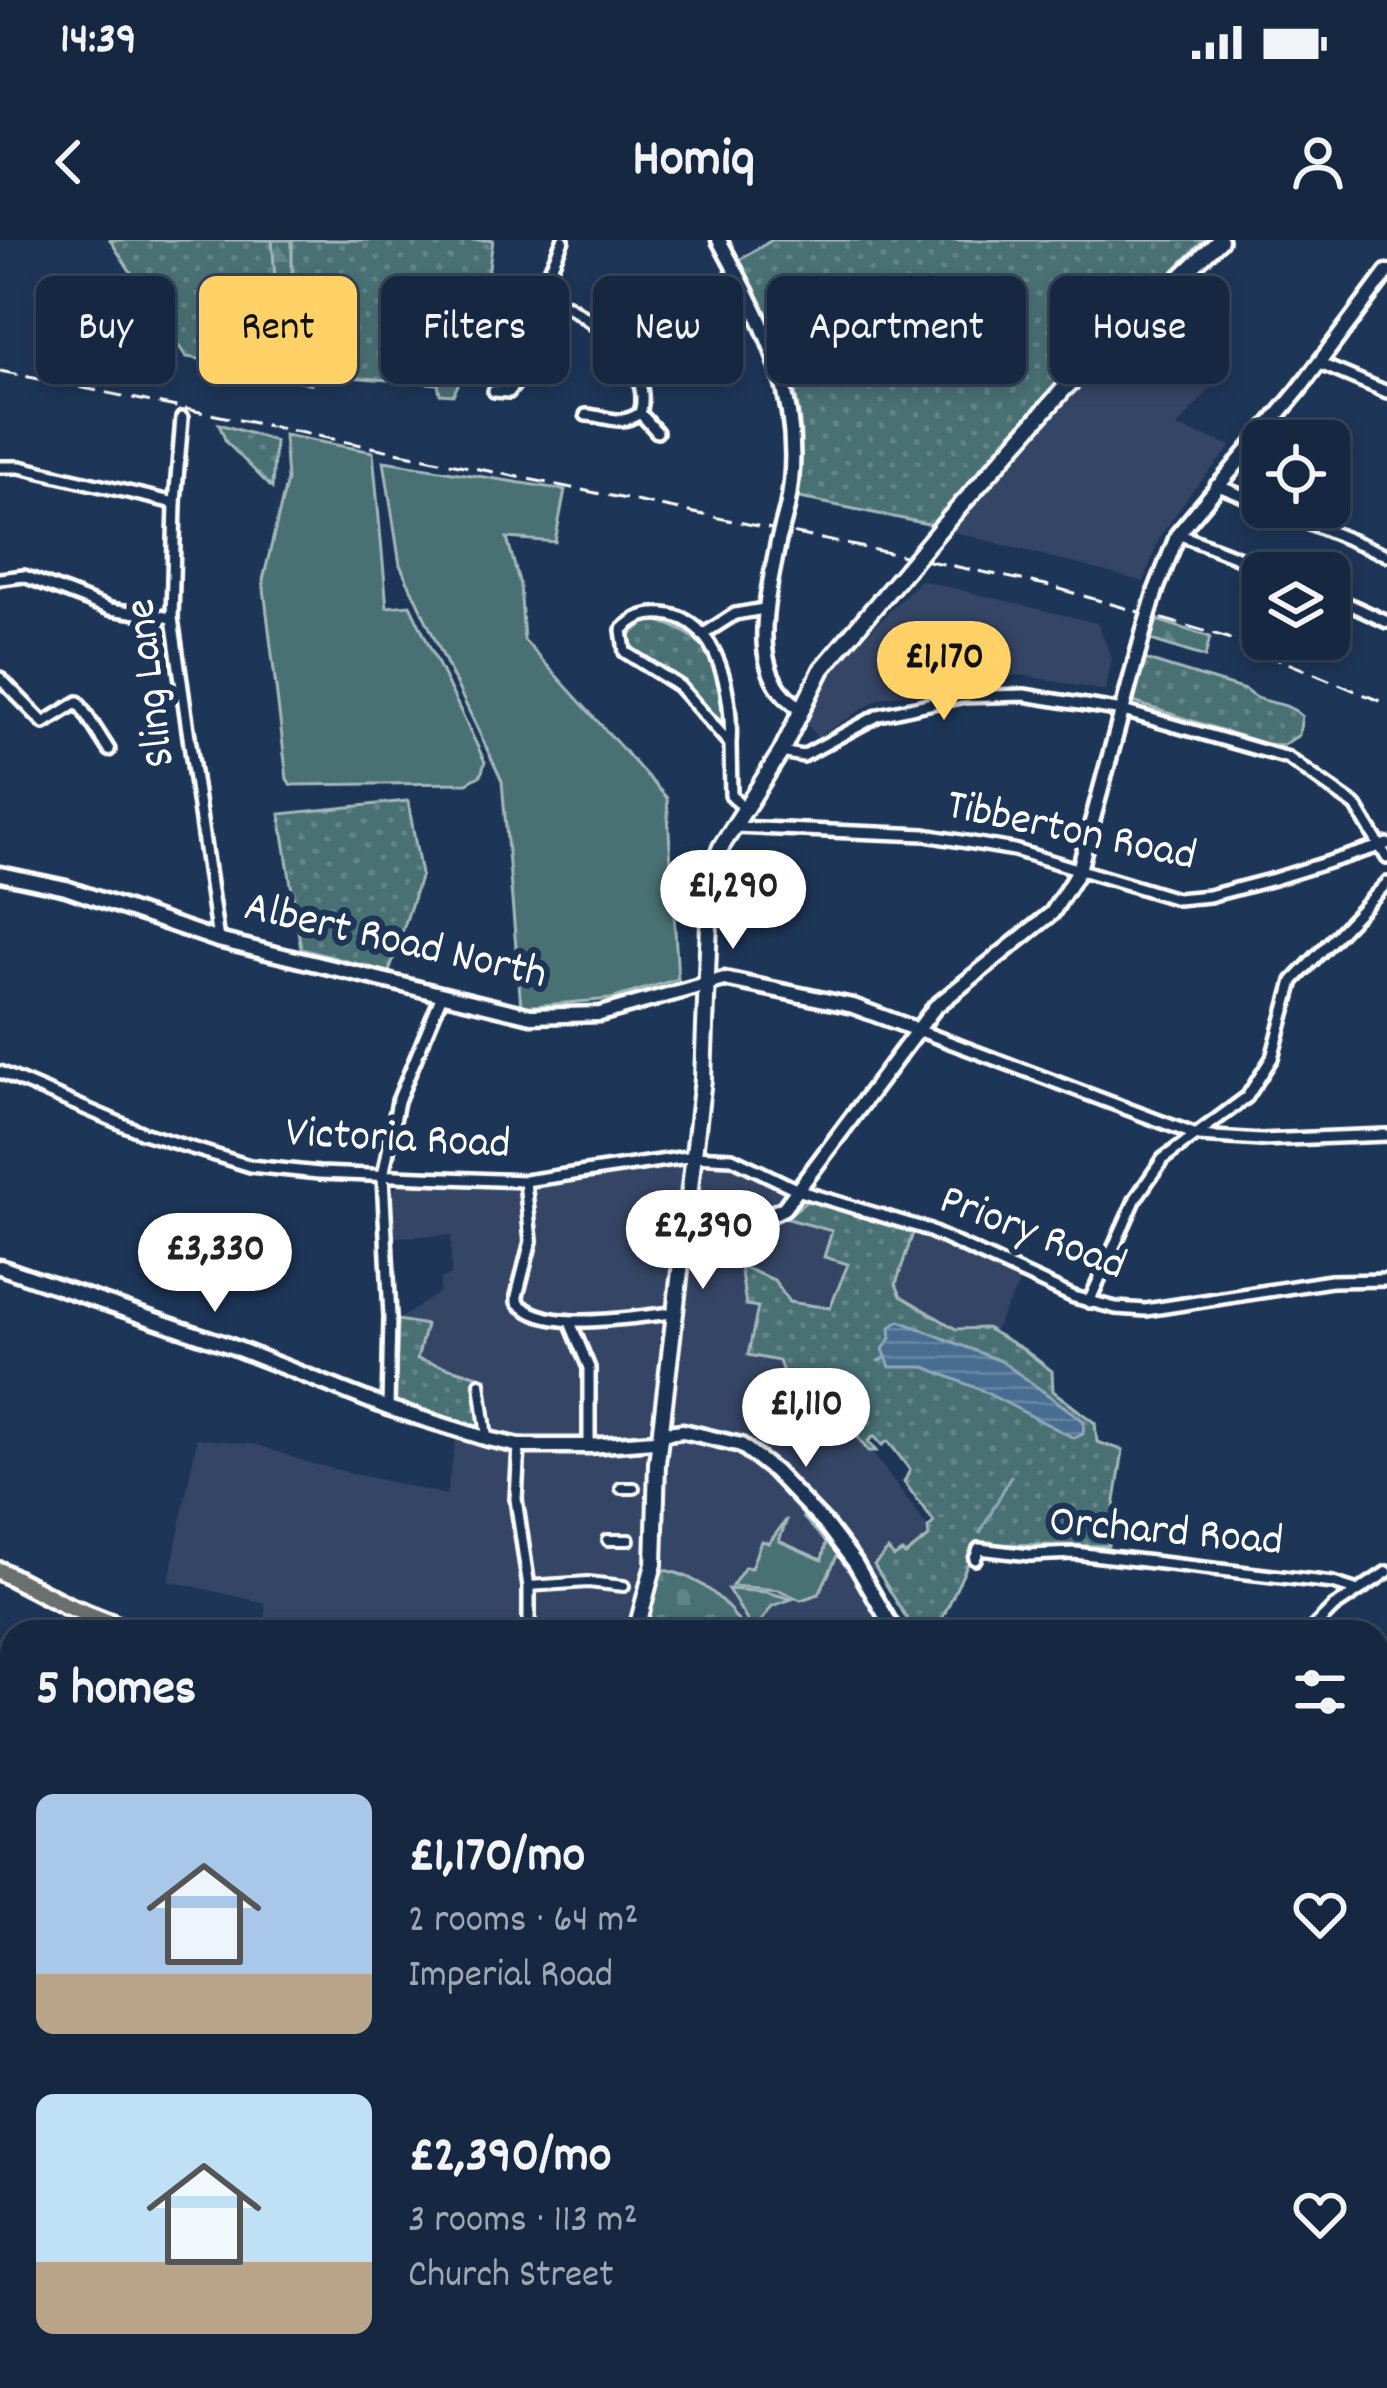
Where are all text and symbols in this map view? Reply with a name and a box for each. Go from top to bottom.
text: 14:39 [60,10,137,74]
text: Homiq [632,124,755,201]
icon: back [36,129,102,195]
icon: person [1285,129,1351,195]
chip: Buy [36,276,175,384]
chip: Rent [199,276,357,384]
chip: Filters [381,276,569,384]
chip: New [593,276,743,384]
chip: Apartment [767,276,1026,384]
chip: House [1050,276,1229,384]
map controls [1242,420,1350,660]
button: locate [1242,420,1350,528]
button: layers [1242,552,1350,660]
street label: Sling Lane [111,595,195,771]
pin: £1,170 [846,621,1042,723]
text: £1,170 [904,632,984,687]
street label: Tibberton Road [940,775,1202,891]
pin: £1,290 [635,850,831,952]
text: £1,290 [687,861,779,916]
street label: Albert Road North [237,877,553,1009]
street label: Victoria Road [284,1103,512,1179]
street label: Priory Road [930,1170,1134,1300]
pin: £2,390 [605,1190,801,1292]
text: £2,390 [653,1201,753,1256]
pin: £3,330 [117,1213,313,1315]
text: £3,330 [165,1224,265,1279]
pin: £1,110 [708,1368,904,1470]
text: £1,110 [769,1379,843,1434]
street label: Orchard Road [1046,1492,1286,1576]
text: 5 homes [36,1656,196,1728]
icon: filters [1287,1659,1353,1725]
text: £1,170/mo [408,1823,585,1895]
icon: home [132,1842,276,1986]
icon: heart [1287,1881,1353,1947]
text: 2 rooms · 64 m² [408,1895,638,1950]
text: Imperial Road [408,1950,613,2005]
text: £2,390/mo [408,2123,612,2195]
icon: home [132,2142,276,2286]
icon: heart [1287,2181,1353,2247]
text: 3 rooms · 113 m² [408,2195,638,2250]
text: Church Street [408,2250,614,2305]

